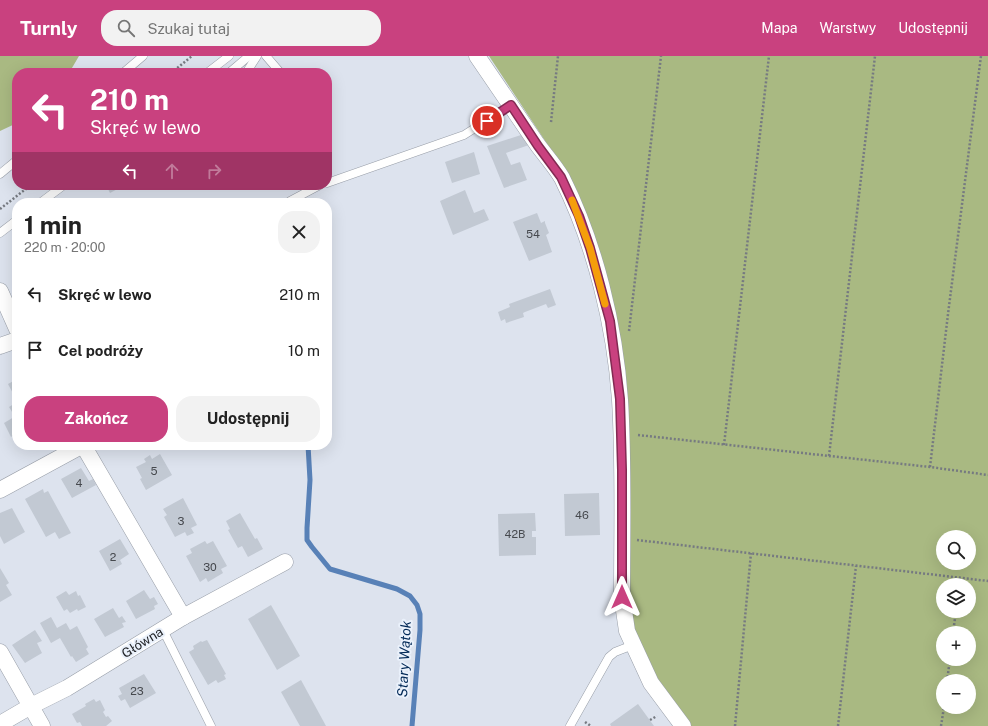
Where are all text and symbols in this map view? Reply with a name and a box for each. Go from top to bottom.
search box [101,10,381,46]
text: Turnly [20,17,77,39]
icon: search [115,17,137,39]
text: Szukaj tutaj [147,20,230,37]
text: Mapa [761,20,797,36]
text: Warstwy [819,20,876,36]
text: Udostępnij [898,20,968,36]
text: 210 m [90,83,169,116]
icon: left [24,84,76,136]
pin [470,104,504,138]
icon: arrive [476,110,498,132]
text: Skręć w lewo [90,117,201,138]
icon: left [119,160,141,182]
icon: ahead [161,160,183,182]
icon: right [203,160,225,182]
text: 1 min [24,211,82,239]
button: close [278,211,320,253]
house number: 54 [526,228,540,240]
text: 220 m · 20:00 [24,240,106,255]
icon: left [24,283,46,305]
text: Skręć w lewo [58,286,152,303]
text: 210 m [279,286,320,303]
icon: arrive [24,339,46,361]
text: Cel podróży [58,342,143,359]
text: 10 m [288,342,320,359]
button: Zakończ [24,396,168,442]
button: Udostępnij [176,396,320,442]
house number: 5 [150,465,158,477]
house number: 4 [76,477,83,489]
house number: 46 [575,509,589,521]
house number: 3 [178,515,185,527]
house number: 42B [505,528,525,540]
map controls [936,530,976,714]
button: search [936,530,976,570]
house number: 2 [110,551,117,563]
house number: 30 [203,561,217,573]
position arrow [601,576,643,618]
button: layers [936,578,976,618]
water label: Stary Wątok [394,620,414,698]
street label: Główna [119,624,166,661]
button: + [936,626,976,666]
button: − [936,674,976,714]
house number: 23 [130,685,144,697]

